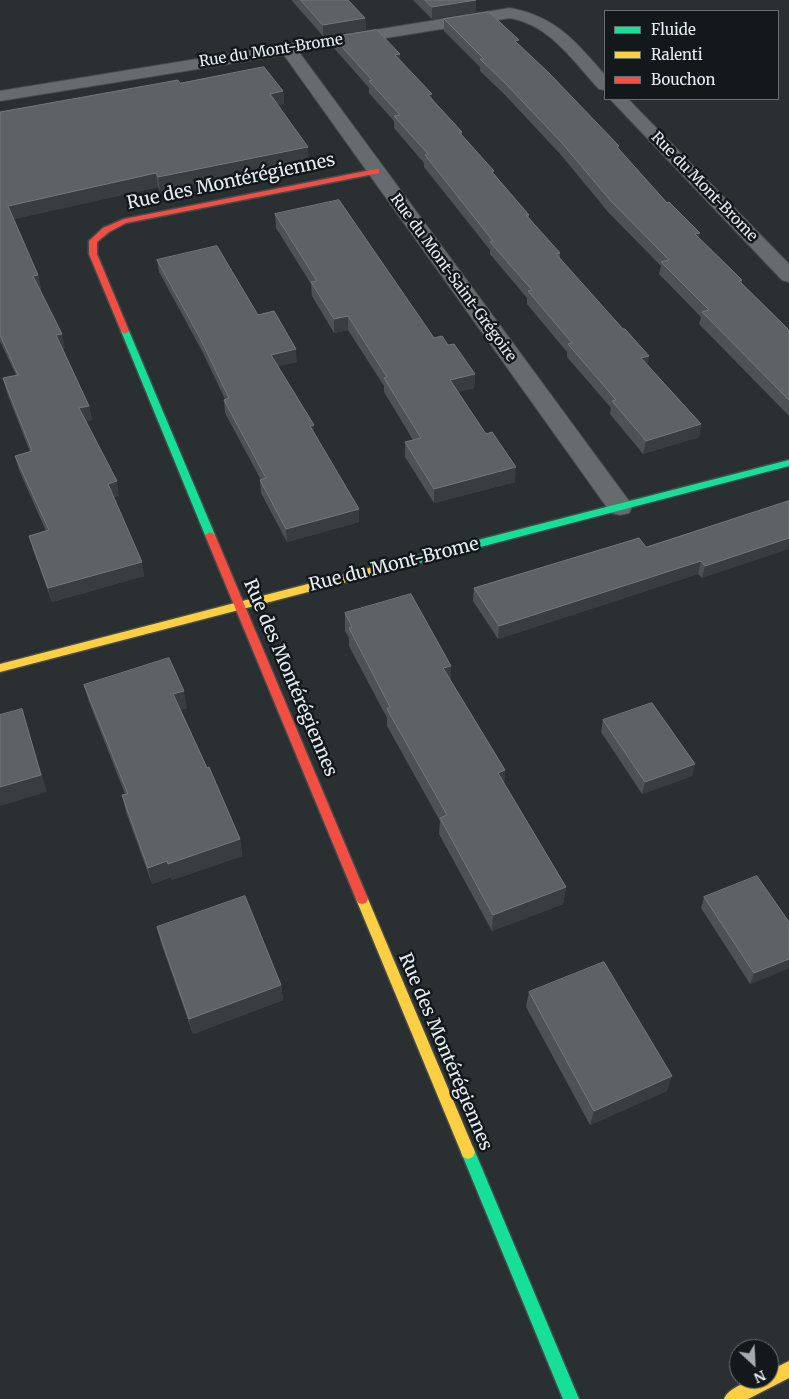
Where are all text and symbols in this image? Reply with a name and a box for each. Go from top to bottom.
legend [604,10,779,100]
text: Fluide [651,20,696,39]
street label: Rue du Mont-Brome [198,31,344,71]
text: Ralenti [651,45,703,64]
text: Bouchon [651,70,715,89]
street label: Rue du Mont-Brome [647,129,761,245]
street label: Rue des Montérégiennes [125,149,337,215]
street label: Rue du Mont-Saint-Grégoire [386,191,520,365]
street label: Rue du Mont-Brome [307,533,481,597]
street label: Rue des Montérégiennes [239,576,341,780]
street label: Rue des Montérégiennes [394,950,496,1154]
north arrow [729,1339,779,1389]
text: N [751,1366,769,1387]

